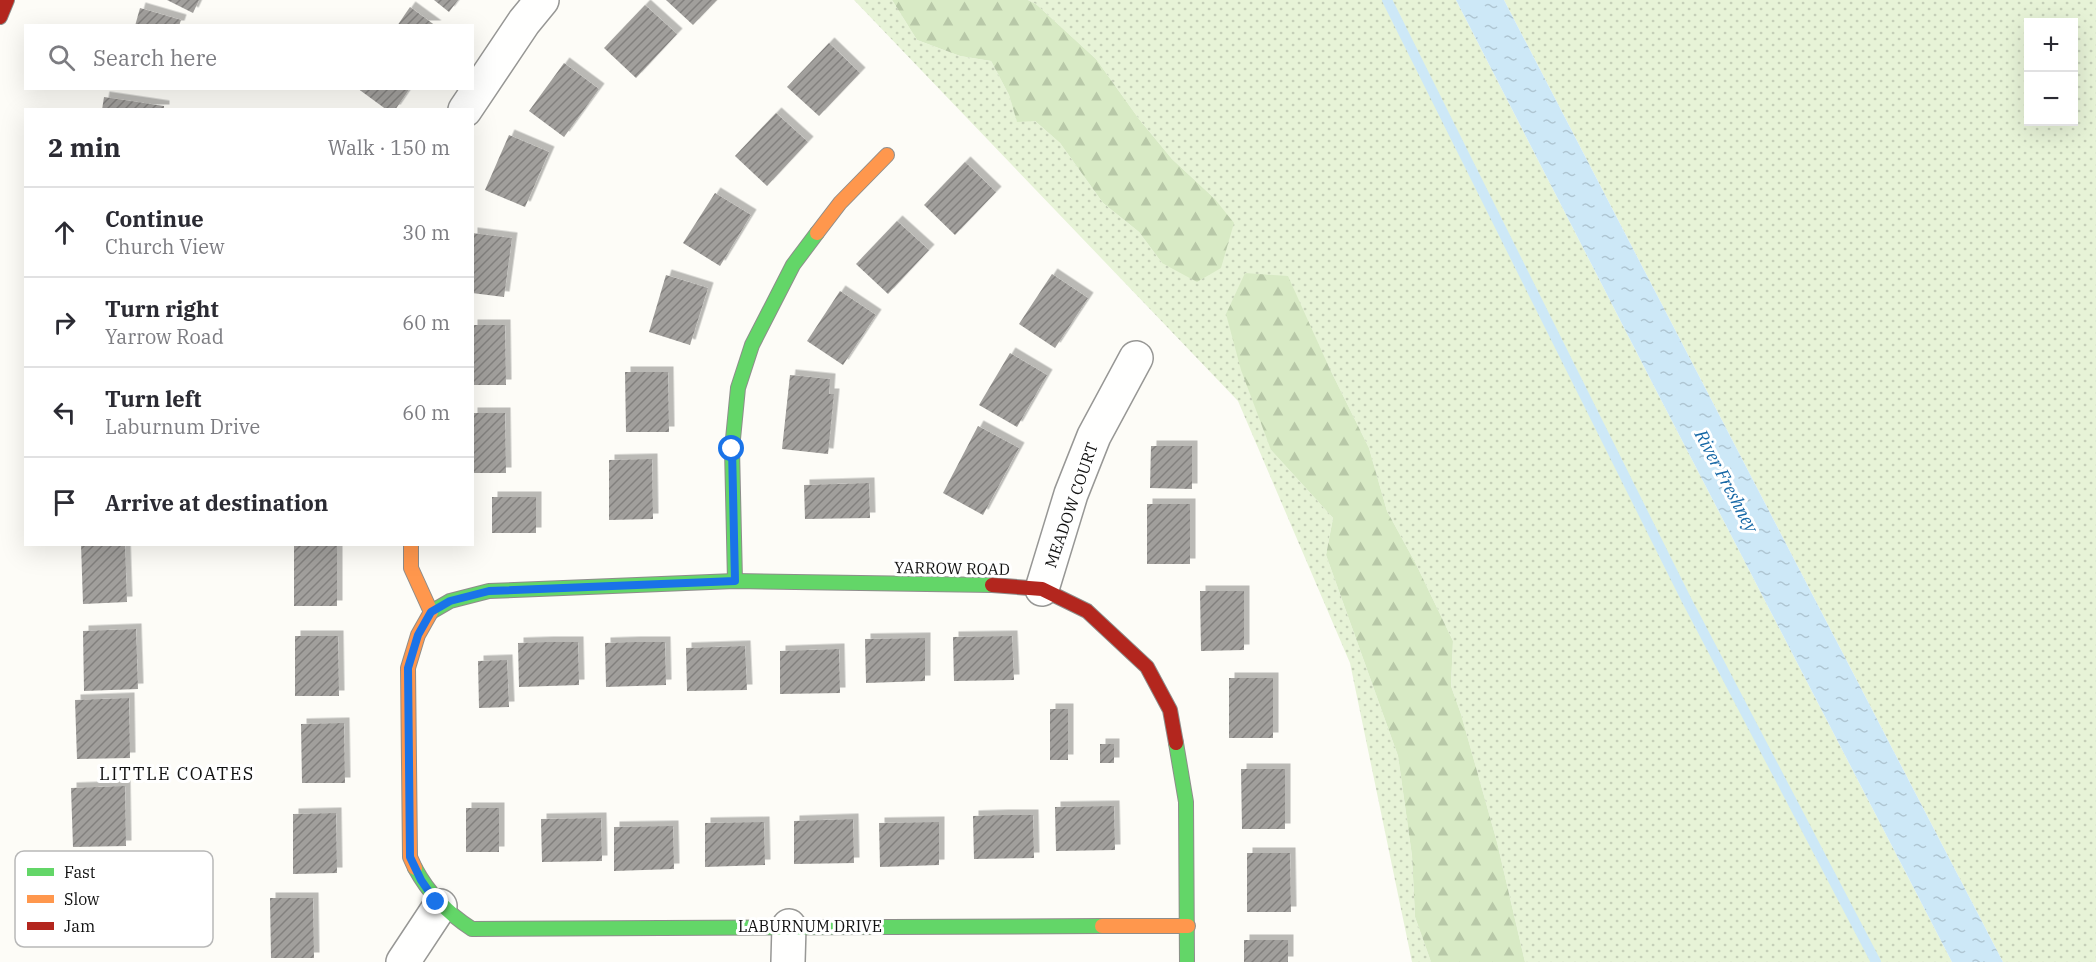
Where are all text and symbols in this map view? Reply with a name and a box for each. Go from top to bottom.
map controls [2024,18,2078,126]
button: + [2024,18,2078,72]
search box [24,24,474,90]
icon: search [45,41,78,74]
text: Search here [93,43,217,72]
button: − [2024,72,2078,126]
text: 2 min [48,130,121,164]
text: Walk · 150 m [328,134,450,161]
text: Continue [105,204,204,233]
icon: ahead [48,216,81,249]
text: 30 m [402,219,450,246]
text: Church View [105,233,225,260]
text: Turn right [105,294,219,323]
icon: right [48,306,81,339]
text: 60 m [402,309,450,336]
text: Yarrow Road [105,323,224,350]
text: Turn left [105,384,201,413]
icon: left [48,396,81,429]
text: 60 m [402,399,450,426]
text: Laburnum Drive [105,413,260,440]
water label: River Freshney [1689,425,1764,538]
route start [718,435,744,461]
street label: MEADOW COURT [1040,440,1102,570]
icon: arrive [48,486,81,519]
text: Arrive at destination [105,488,328,517]
street label: YARROW ROAD [894,557,1010,579]
district label: LITTLE COATES [99,762,255,785]
legend [15,851,213,947]
text: Fast [64,862,96,882]
route end [422,888,448,914]
text: Slow [64,889,100,909]
text: Jam [64,916,95,936]
street label: LABURNUM DRIVE [738,916,882,936]

